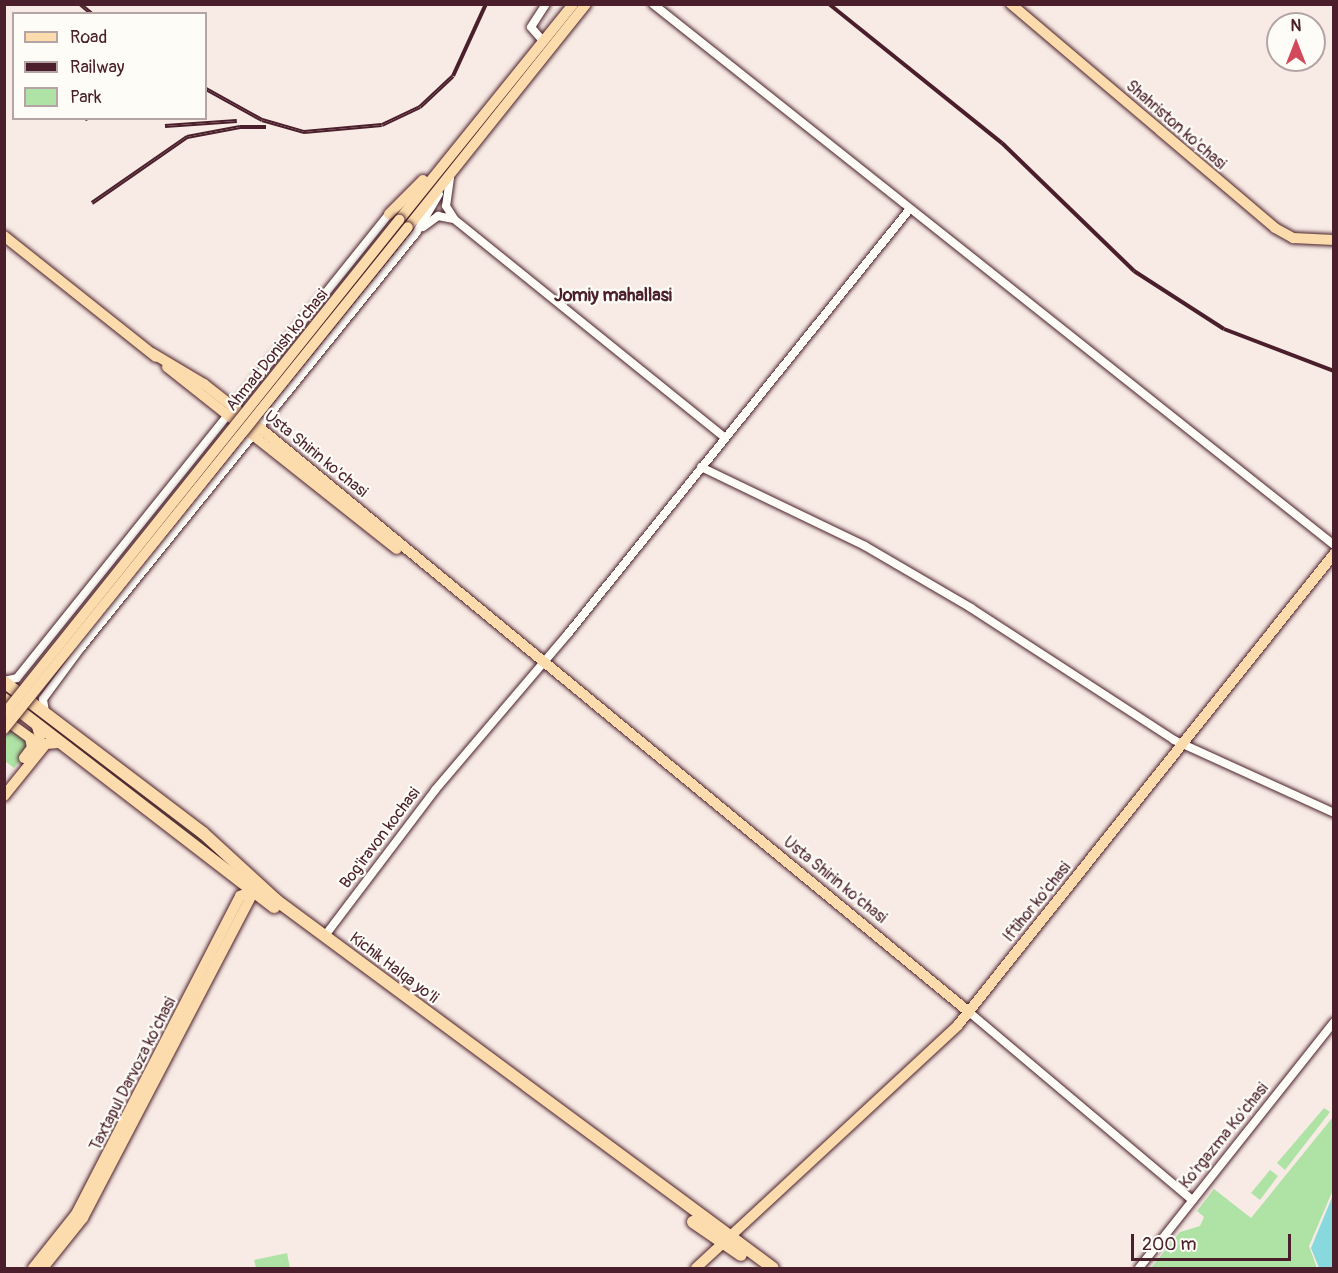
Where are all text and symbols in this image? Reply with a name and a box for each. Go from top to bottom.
legend [12,12,207,120]
north arrow [1266,12,1326,72]
text: N [1291,16,1301,36]
text: Road [70,26,107,49]
text: Railway [70,56,125,79]
street label: Shahriston ko'chasi [1122,76,1230,174]
text: Park [70,86,102,109]
street label: Ahmad Donish ko'chasi [222,285,332,415]
district label: Jomiy mahallasi [554,285,672,307]
street label: Usta Shirin ko'chasi [260,406,372,502]
street label: Bog'iravon kochasi [336,784,424,892]
street label: Usta Shirin ko'chasi [779,832,891,928]
street label: Iftihor ko'chasi [999,858,1075,946]
street label: Kichik Halqa yo'li [346,928,442,1008]
street label: Taxtapul Darvoza ko'chasi [86,994,180,1154]
street label: Ko'rgazma Ko'chasi [1175,1079,1273,1193]
scale bar [1134,1222,1294,1260]
text: 200 m [1142,1233,1197,1256]

